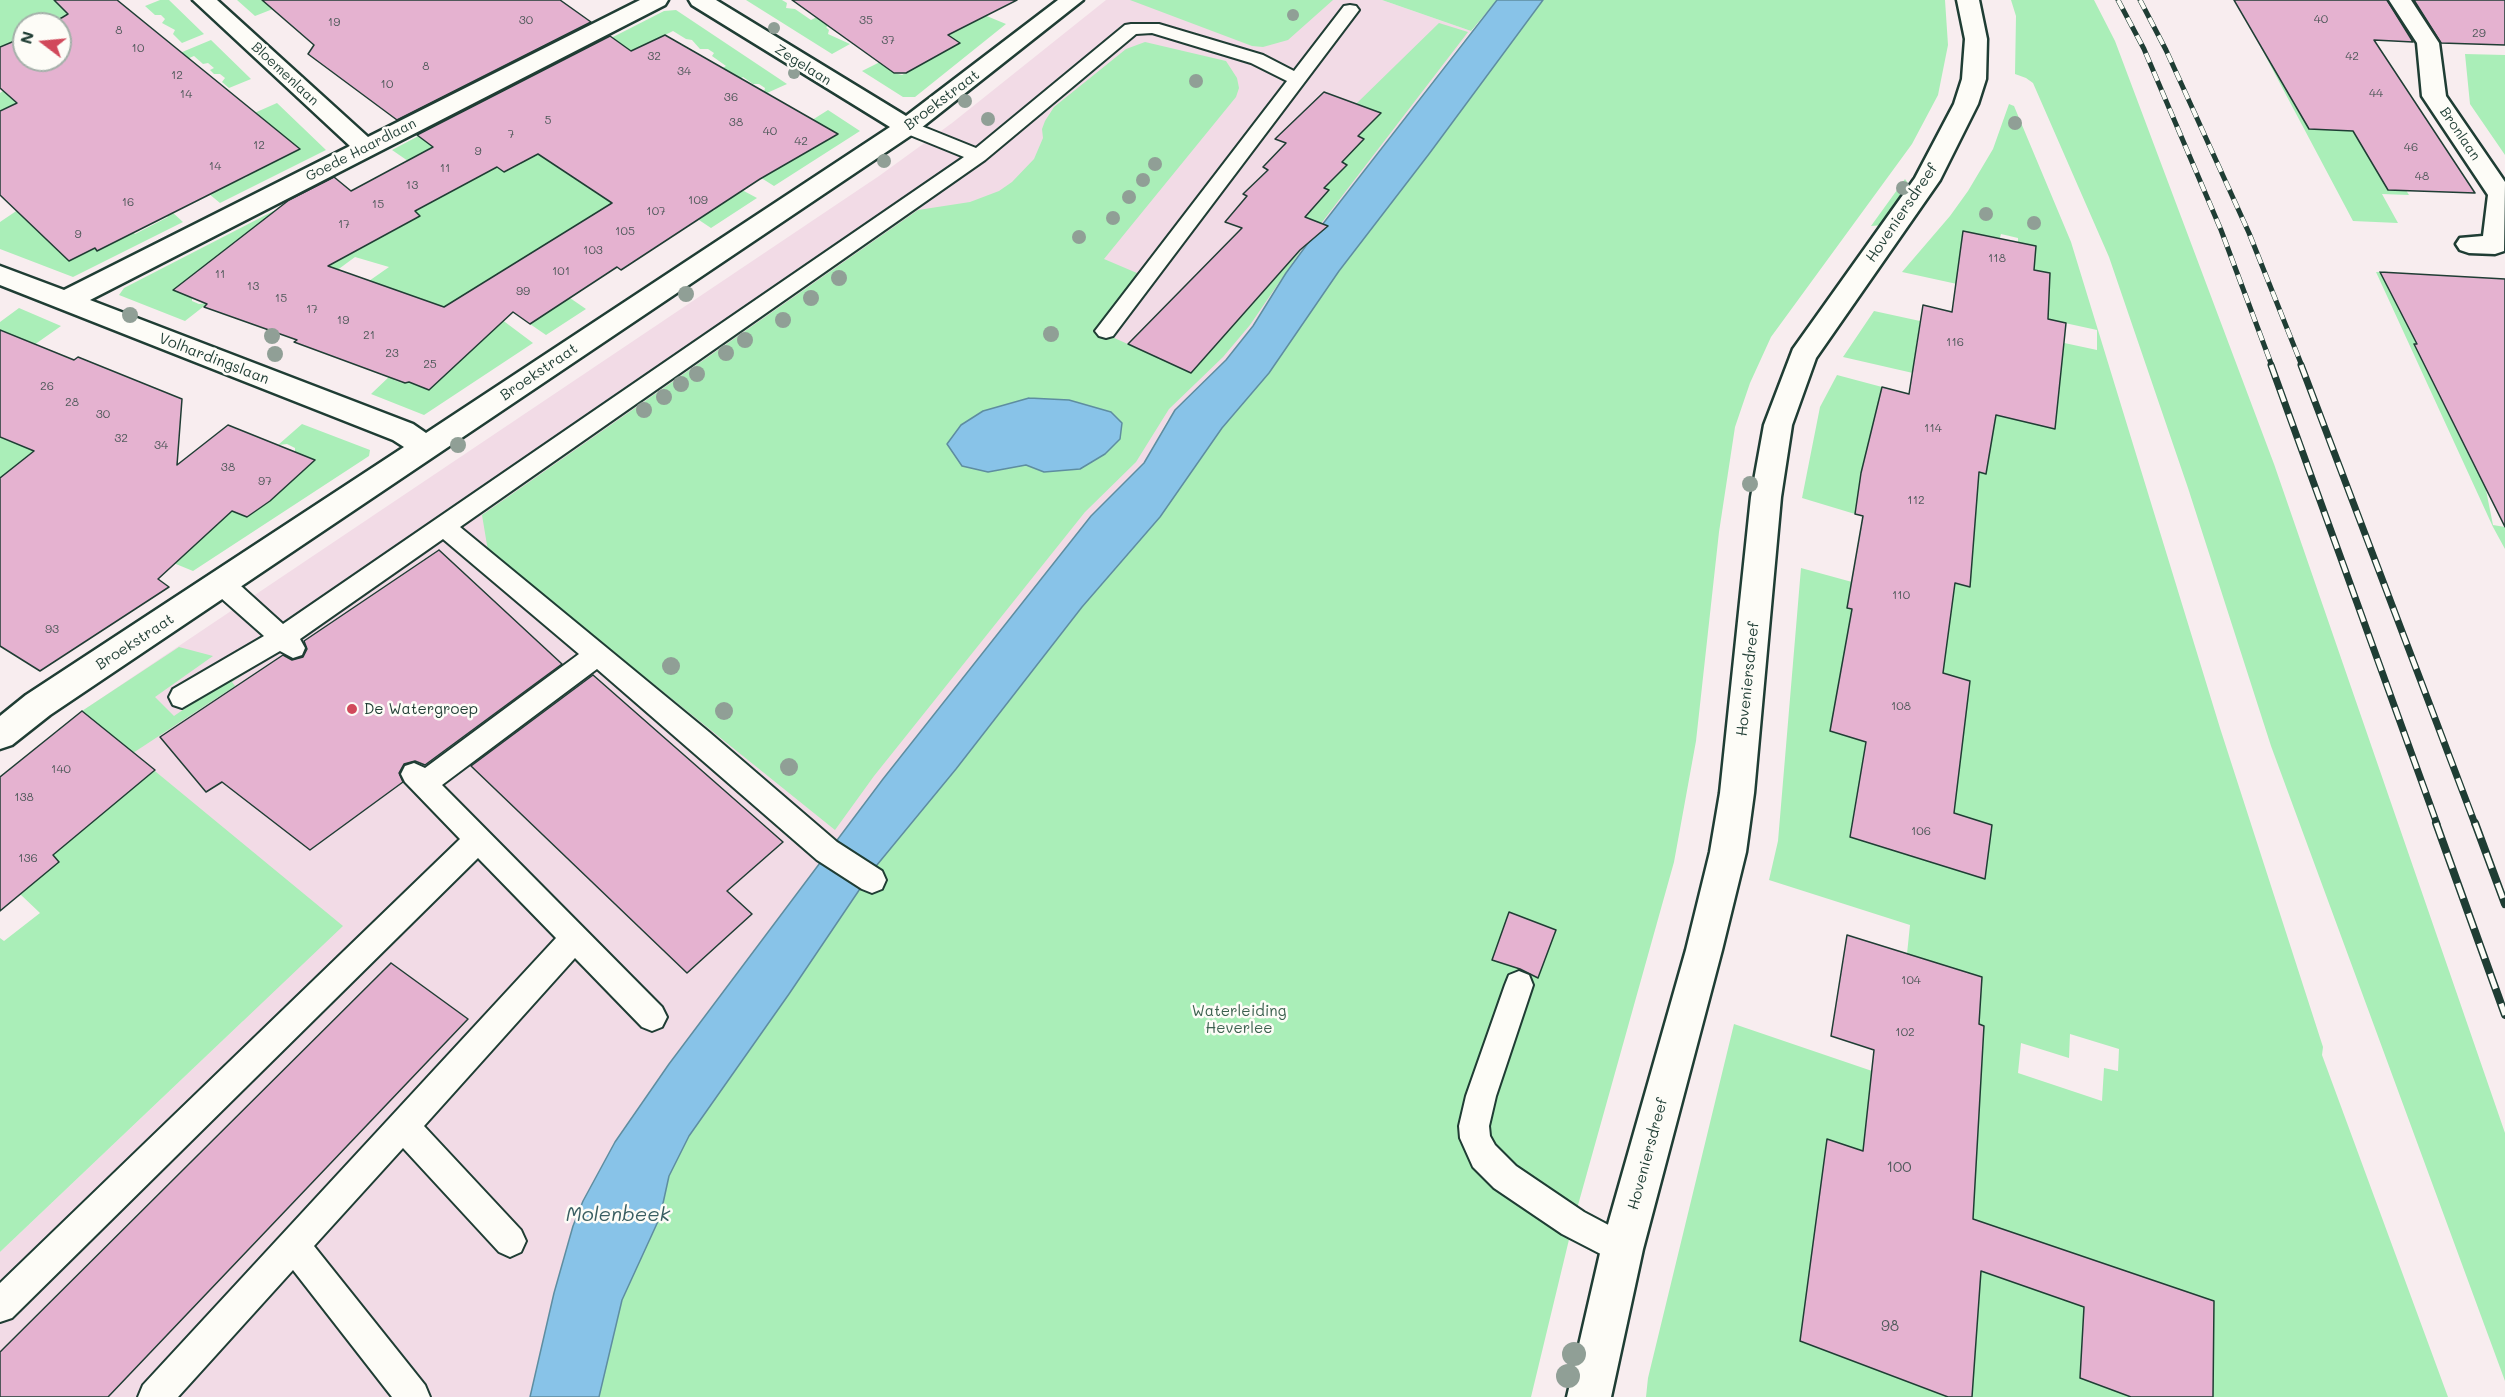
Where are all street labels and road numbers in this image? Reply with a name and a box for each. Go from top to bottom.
street label: Bloemenlaan [248,39,322,109]
street label: Zegelaan [772,41,834,89]
street label: Broekstraat [901,66,983,134]
street label: Bronlaan [2436,104,2484,164]
street label: Goede Haardlaan [303,115,419,185]
street label: Hoveniersdreef [1862,160,1942,266]
street label: Volhardingslaan [156,330,272,388]
street label: Broekstraat [497,339,581,405]
street label: Broekstraat [92,610,178,674]
street label: Hoveniersdreef [1733,621,1763,737]
street label: Hoveniersdreef [1624,1096,1672,1212]

